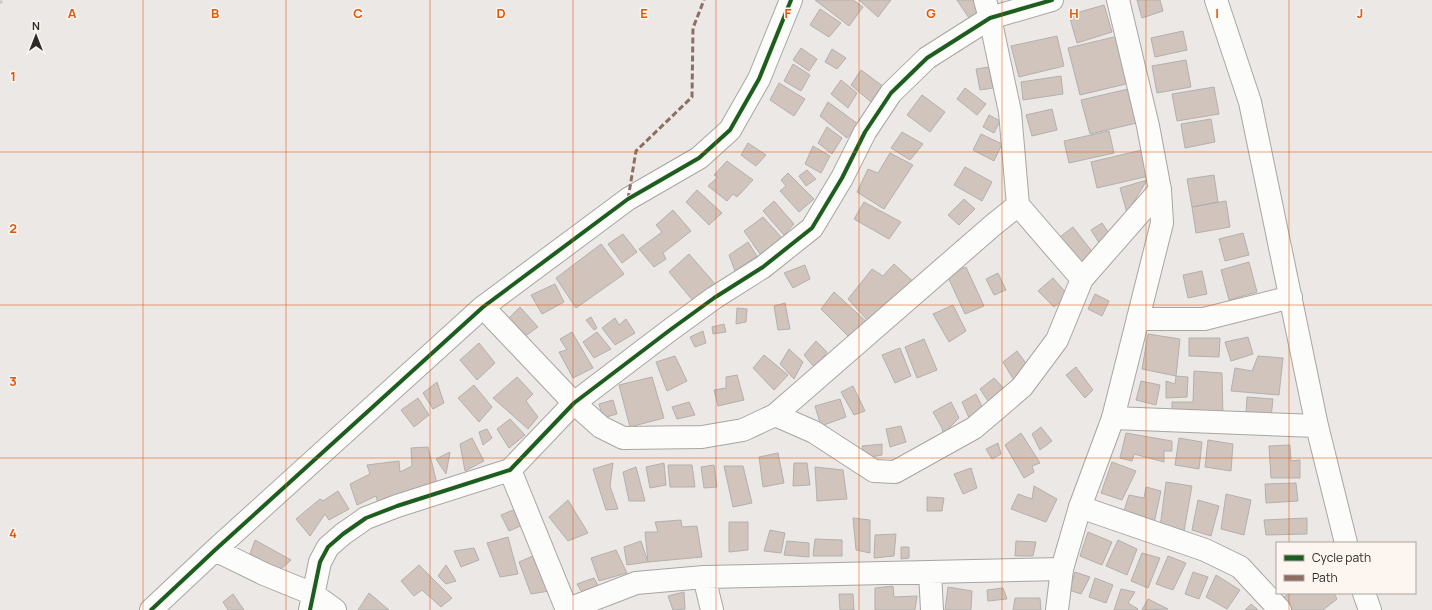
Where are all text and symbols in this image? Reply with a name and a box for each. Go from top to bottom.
text: A [68,4,77,22]
text: B [211,4,219,22]
text: C [353,4,363,22]
text: D [496,4,506,22]
text: E [640,4,648,22]
text: F [785,4,792,22]
text: G [926,4,936,22]
text: H [1069,4,1079,22]
text: I [1215,4,1219,22]
text: J [1357,4,1363,22]
north arrow [16,16,56,56]
text: N [32,18,40,33]
text: 1 [10,67,16,85]
text: 2 [9,219,17,237]
text: 3 [9,372,17,390]
text: 4 [9,524,17,542]
legend [1276,542,1416,594]
text: Cycle path [1312,549,1371,566]
text: Path [1312,569,1338,586]

